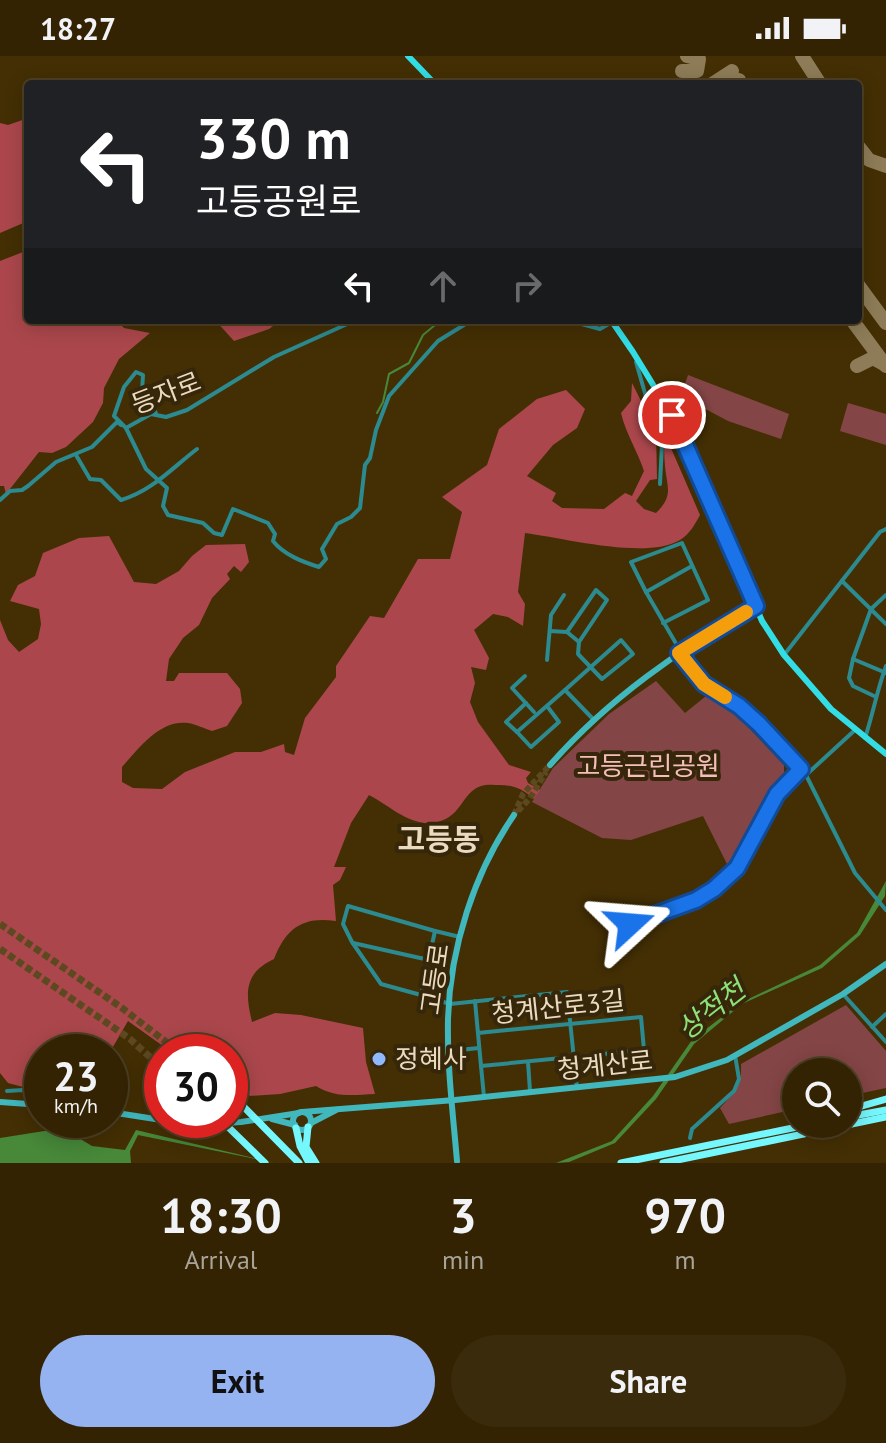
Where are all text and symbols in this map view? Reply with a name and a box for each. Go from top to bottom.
text: 18:27 [40,9,116,48]
text: 330 m [196,102,351,174]
icon: left [64,112,168,216]
text: 고등공원로 [196,177,362,224]
icon: left [337,264,381,308]
icon: ahead [421,264,465,308]
icon: right [505,264,549,308]
street label: 등자로 [126,364,205,421]
pin [638,381,706,449]
icon: arrive [650,393,694,437]
park label: 고등근린공원 [576,749,720,782]
district label: 고등동 [398,819,480,858]
position arrow [588,882,672,966]
street label: 고등로 [413,941,456,1017]
water label: 상적천 [669,968,755,1047]
street label: 청계산로3길 [490,983,626,1030]
speed limit sign: 30 [144,1034,248,1138]
place label: 정혜사 [395,1042,467,1075]
street label: 청계산로 [556,1043,654,1086]
text: 23 [53,1050,99,1102]
marker: 정혜사 [370,1050,388,1068]
map controls [782,1058,862,1138]
button: search [782,1058,862,1138]
text: km/h [54,1093,98,1119]
text: 18:30 [160,1184,282,1246]
text: 3 [449,1184,477,1246]
text: 970 [644,1184,726,1246]
text: Arrival [185,1243,257,1276]
text: min [442,1243,484,1276]
text: m [675,1243,696,1276]
button: Exit [40,1335,435,1427]
button: Share [451,1335,846,1427]

